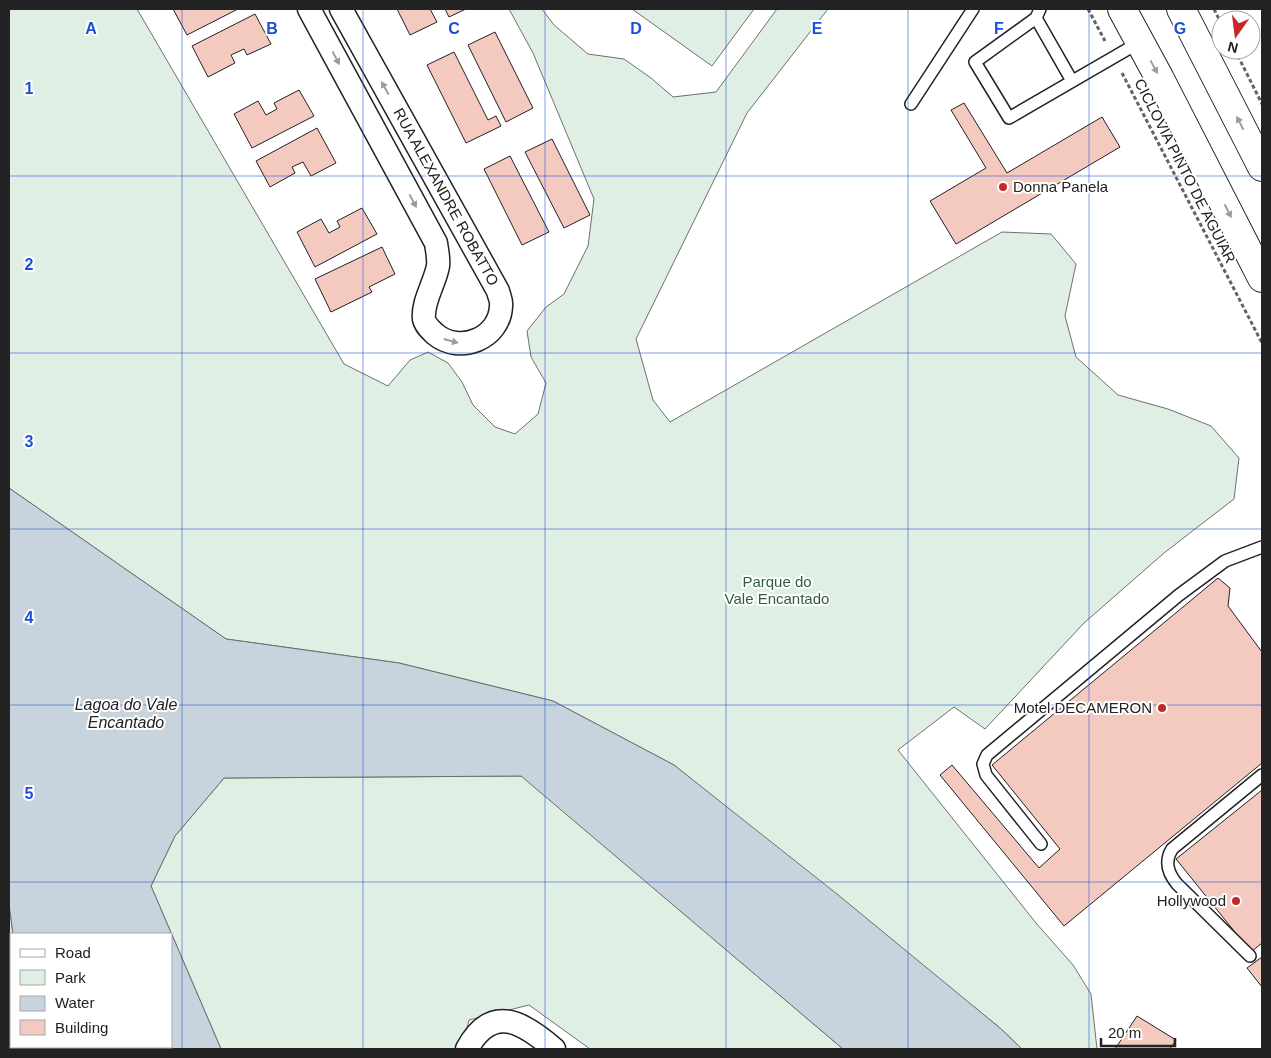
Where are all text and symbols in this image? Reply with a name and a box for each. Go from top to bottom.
north arrow [1211,10,1261,60]
text: A [85,20,97,37]
text: B [266,20,278,37]
text: C [448,20,460,37]
text: D [630,20,642,37]
text: E [812,20,823,37]
text: F [994,20,1004,37]
text: G [1174,20,1186,37]
text: N [1226,39,1240,57]
one-way arrow [331,51,340,65]
one-way arrow [1150,60,1158,74]
street label: CICLOVIA PINTO DE AGUIAR [1131,76,1240,266]
text: 1 [25,80,34,97]
one-way arrow [381,80,389,95]
street label: RUA ALEXANDRE ROBATTO [390,105,502,288]
one-way arrow [1236,116,1244,130]
place label: Donna Panela [1013,178,1109,195]
marker: Donna Panela [997,181,1009,193]
one-way arrow [409,194,417,208]
one-way arrow [1224,204,1232,219]
text: 2 [25,256,34,273]
one-way arrow [443,337,458,345]
text: 3 [25,433,34,450]
park label: Parque do Vale Encantado [725,573,829,607]
text: 4 [25,609,34,626]
water label: Lagoa do Vale Encantado [75,696,177,731]
place label: Motel DECAMERON [1014,699,1152,716]
marker: Motel DECAMERON [1156,702,1168,714]
text: 5 [25,785,34,802]
place label: Hollywood [1157,892,1226,909]
marker: Hollywood [1230,895,1242,907]
legend [10,933,172,1048]
text: Road [55,944,91,961]
text: Park [55,969,86,986]
text: Water [55,994,94,1011]
scale bar [1101,1016,1175,1048]
text: Building [55,1019,108,1036]
text: 20 m [1108,1024,1141,1041]

